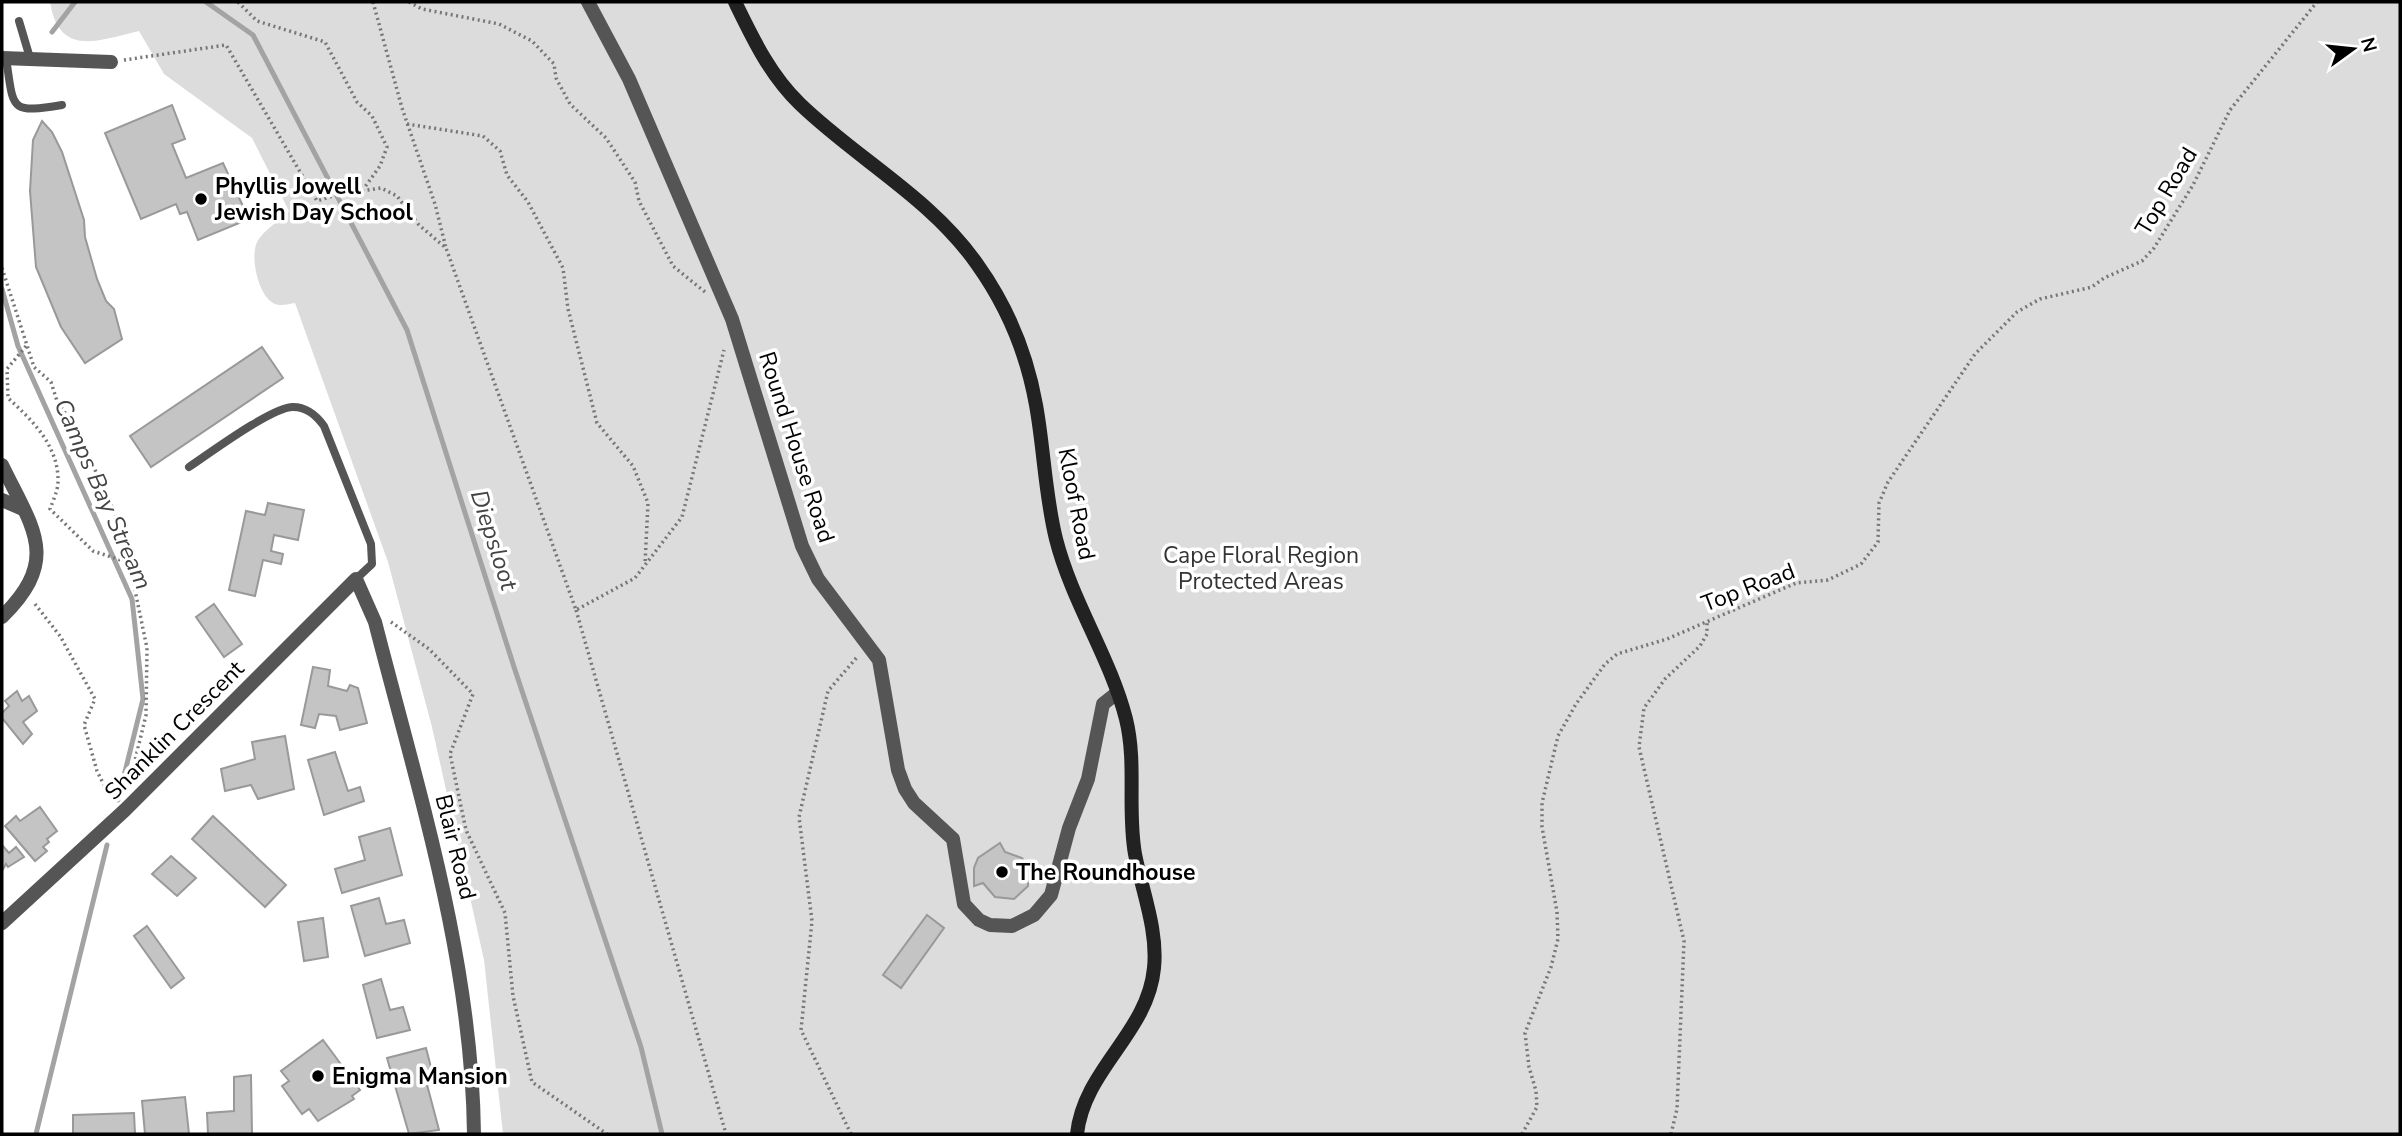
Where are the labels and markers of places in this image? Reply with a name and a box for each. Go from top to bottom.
place label: Phyllis Jowell Jewish Day School [214,171,413,228]
marker: Phyllis Jowell Jewish Day School [193,191,209,207]
place label: The Roundhouse [1016,857,1195,888]
marker: The Roundhouse [994,864,1010,880]
place label: Enigma Mansion [332,1061,508,1092]
marker: Enigma Mansion [310,1068,326,1084]

